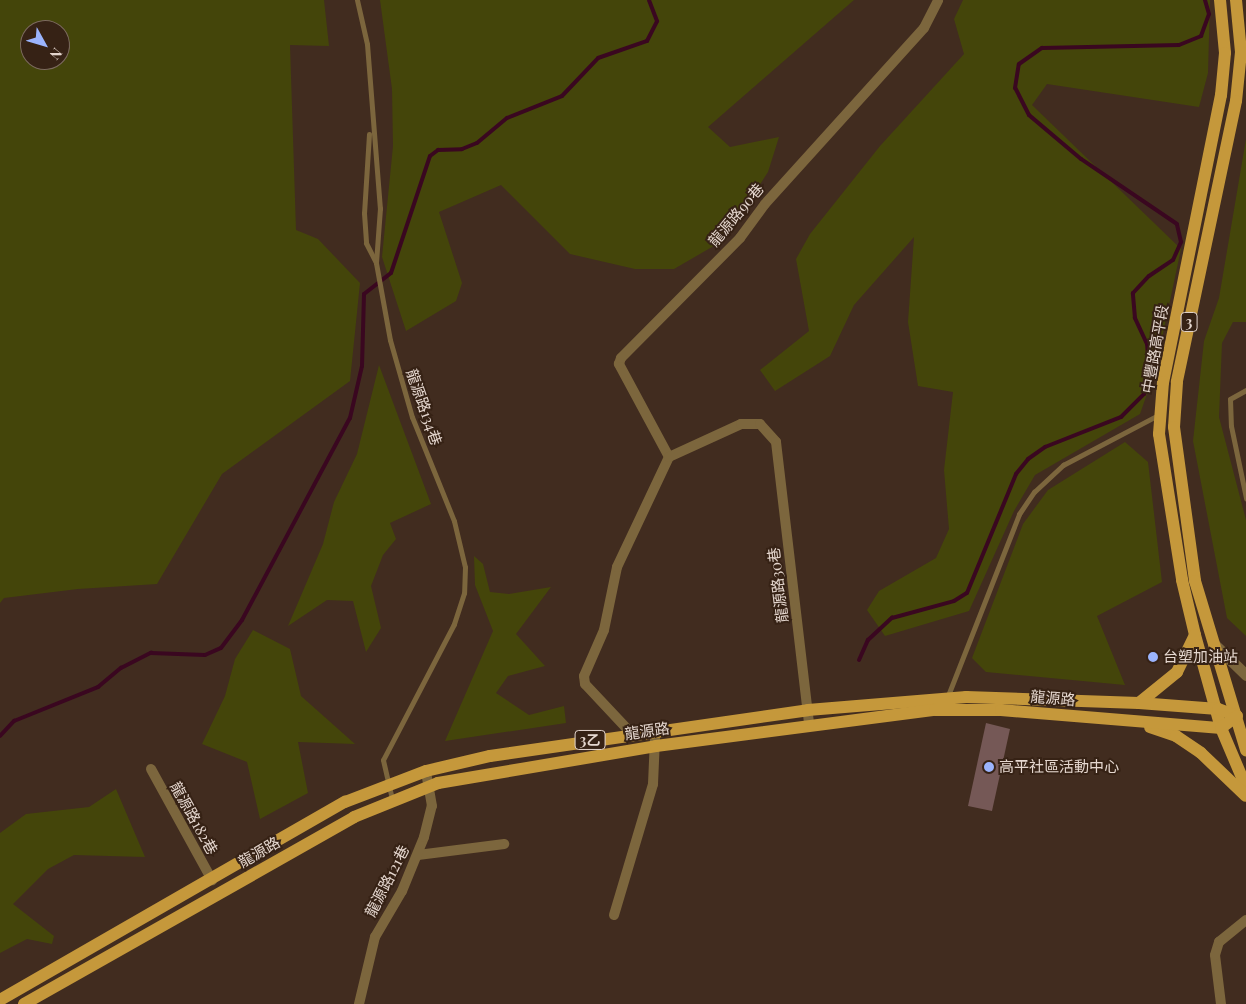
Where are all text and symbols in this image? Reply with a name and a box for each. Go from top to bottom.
north arrow [20,20,70,70]
text: N [46,44,67,64]
street label: 龍源路90巷 [704,180,768,250]
street label: 中豐路高平段 [1138,303,1172,395]
road number: 3 [1180,311,1198,334]
street label: 龍源路134巷 [403,366,445,448]
street label: 龍源路30巷 [764,546,792,624]
place label: 台塑加油站 [1163,648,1238,666]
marker: 台塑加油站 [1147,651,1159,663]
street label: 龍源路 [1030,687,1076,709]
street label: 龍源路 [623,719,671,743]
road number: 3乙 [574,728,606,752]
place label: 高平社區活動中心 [999,758,1119,776]
marker: 高平社區活動中心 [983,761,995,773]
street label: 龍源路182巷 [167,778,221,858]
street label: 龍源路 [235,833,283,871]
street label: 龍源路121巷 [361,842,413,920]

